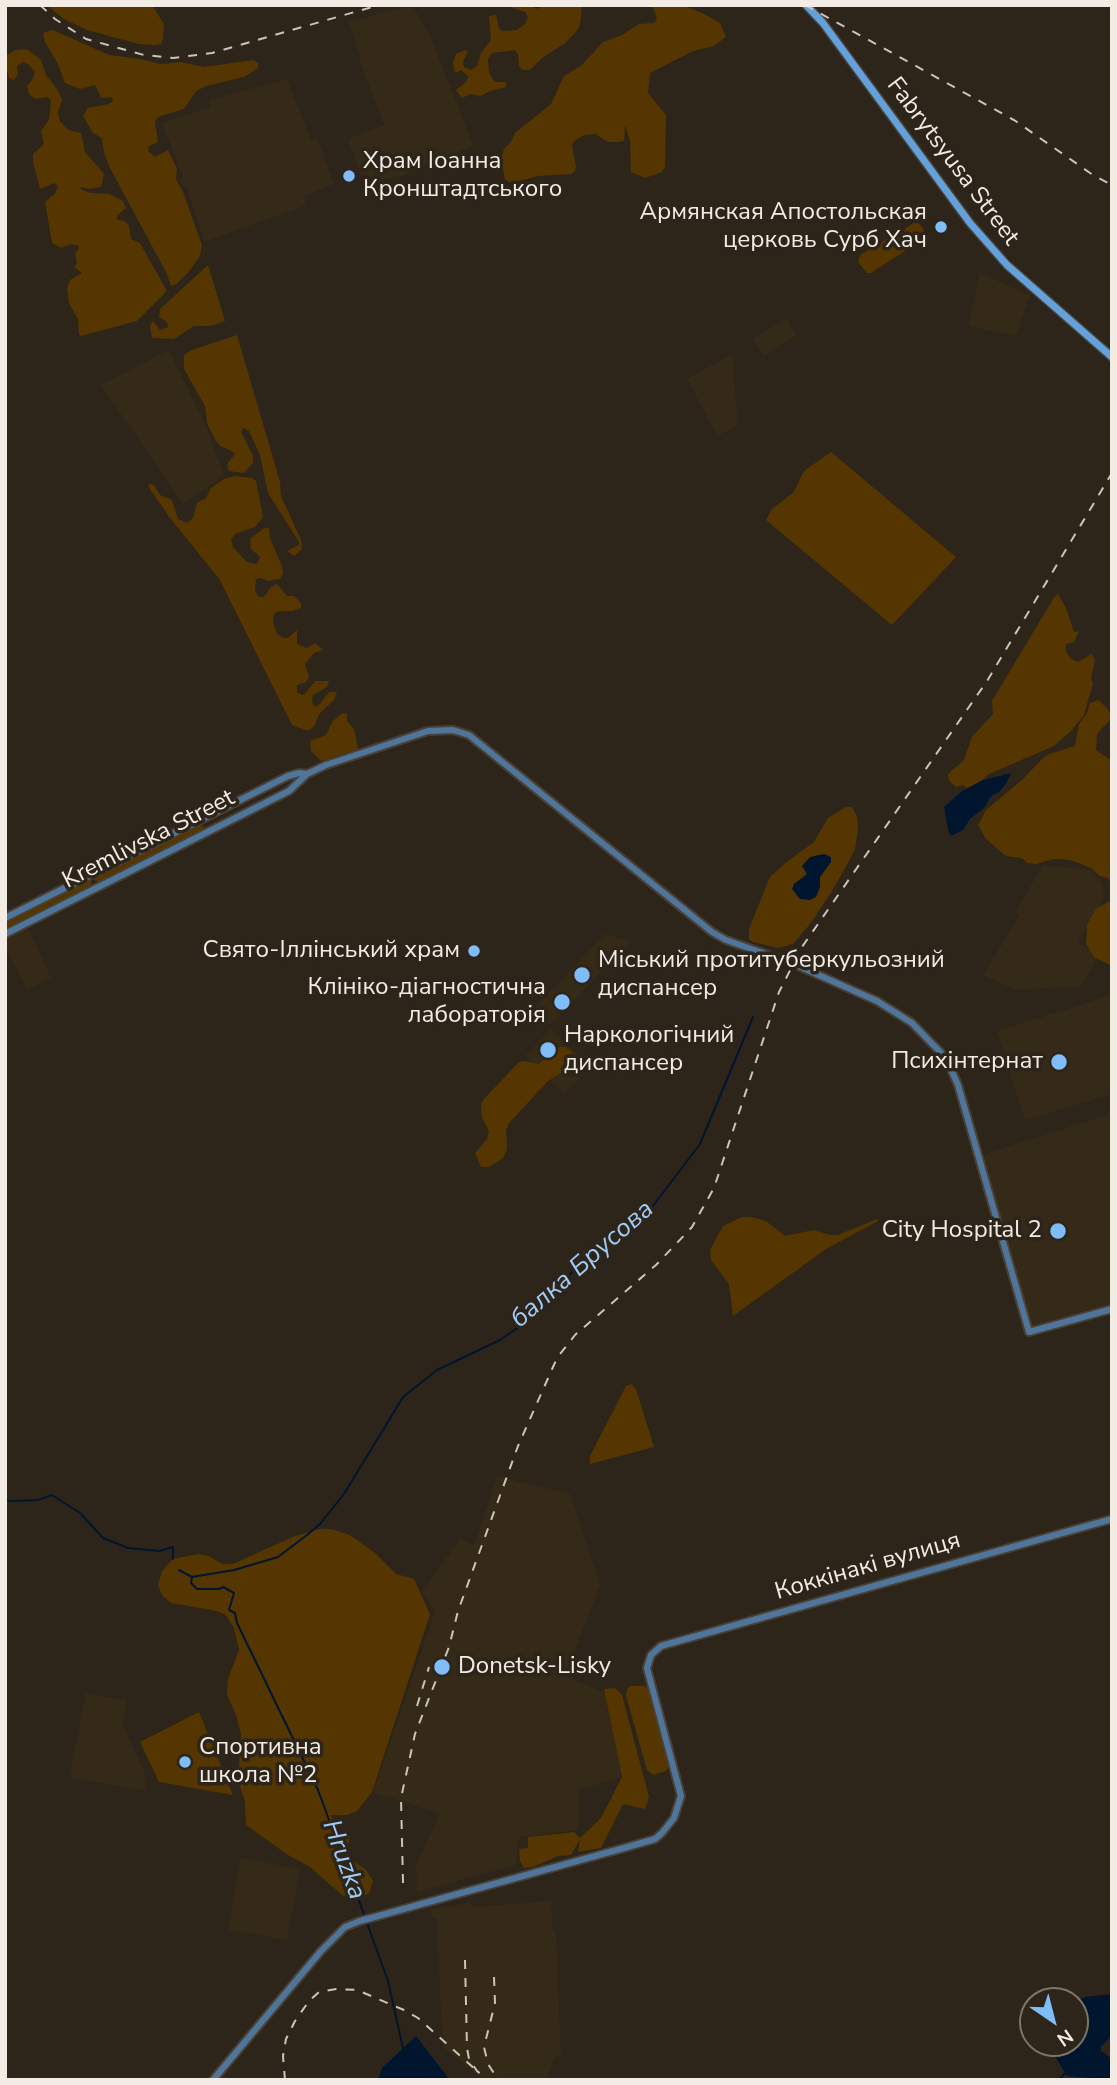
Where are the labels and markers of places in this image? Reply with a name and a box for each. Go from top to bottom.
place label: Храм Іоанна Кронштадтського [363,148,562,204]
marker: Храм Іоанна Кронштадтського [341,168,357,184]
place label: Армянская Апостольская церковь Сурб Хач [639,199,927,255]
marker: Армянская Апостольская церковь Сурб Хач [933,219,949,235]
place label: Свято-Іллінський храм [203,937,460,965]
marker: Свято-Іллінський храм [466,943,482,959]
place label: Міський протитуберкульозний диспансер [598,947,945,1003]
marker: Міський протитуберкульозний диспансер [572,965,592,985]
place label: Клініко-діагностична лабораторія [308,974,546,1030]
marker: Клініко-діагностична лабораторія [552,992,572,1012]
place label: Наркологічний диспансер [564,1022,734,1078]
marker: Наркологічний диспансер [538,1040,558,1060]
place label: Психінтернат [891,1048,1043,1076]
marker: Психінтернат [1049,1052,1069,1072]
place label: City Hospital 2 [882,1217,1042,1245]
marker: City Hospital 2 [1048,1221,1068,1241]
place label: Donetsk-Lisky [458,1653,611,1681]
marker: Donetsk-Lisky [432,1657,452,1677]
place label: Спортивна школа №2 [199,1734,322,1790]
marker: Спортивна школа №2 [177,1754,193,1770]

